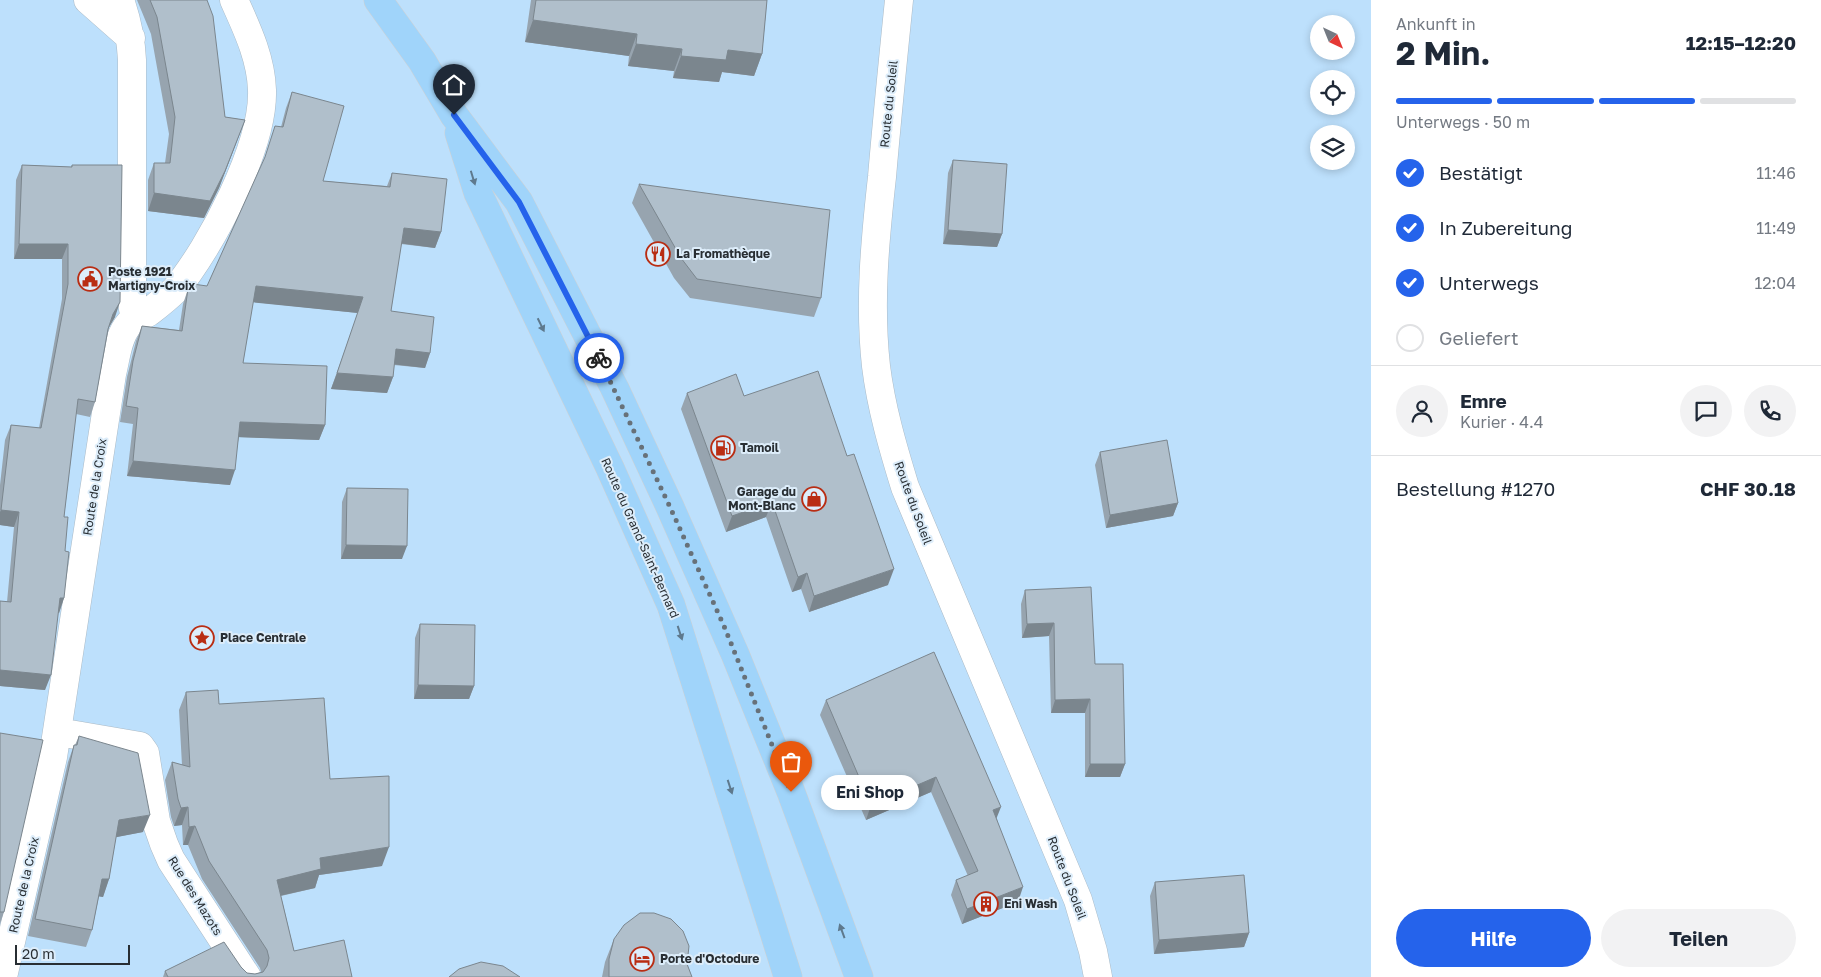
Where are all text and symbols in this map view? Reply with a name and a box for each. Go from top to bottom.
text: Ankunft in [1396,14,1476,34]
north arrow [1310,15,1355,60]
map controls [1310,15,1355,170]
text: 12:15–12:20 [1686,31,1796,54]
text: 2 Min. [1396,34,1490,72]
street label: Route du Soleil [876,59,901,148]
pin [433,64,475,115]
button: locate [1310,70,1355,115]
icon: home [440,71,468,99]
text: Unterwegs · 50 m [1396,112,1530,132]
button: layers [1310,125,1355,170]
icon: check [1396,159,1424,187]
text: Bestätigt [1439,161,1523,184]
text: 11:46 [1756,163,1796,183]
one-way arrow [469,171,477,186]
icon: check [1396,214,1424,242]
text: In Zubereitung [1439,216,1572,239]
text: 11:49 [1756,218,1796,238]
restaurant icon: La Fromathèque [645,241,671,267]
place label: La Fromathèque [676,246,770,261]
place label: Poste 1921 Martigny-Croix [108,264,195,293]
public building icon: Poste 1921 Martigny-Croix [77,266,103,292]
icon: check [1396,269,1424,297]
text: Unterwegs [1439,271,1539,294]
text: 12:04 [1754,273,1796,293]
one-way arrow [538,318,546,332]
text: Geliefert [1439,326,1519,349]
courier [574,333,624,383]
icon: bike [585,344,613,372]
button: person [1396,385,1448,437]
button: chat [1680,385,1732,437]
button: phone [1744,385,1796,437]
text: Emre [1460,389,1507,412]
text: Kurier · 4.4 [1460,412,1544,432]
fuel station icon: Tamoil [710,435,736,461]
street label: Route de la Croix [79,437,110,536]
place label: Tamoil [740,440,779,455]
street label: Route du Grand-Saint-Bernard [598,455,683,620]
street label: Route du Soleil [891,459,936,547]
text: Bestellung #1270 [1396,477,1555,500]
text: CHF 30.18 [1700,477,1796,500]
place label: Garage du Mont-Blanc [728,484,796,513]
shop icon: Garage du Mont-Blanc [801,486,827,512]
place icon: Place Centrale [189,625,215,651]
one-way arrow [677,625,684,640]
place label: Place Centrale [220,630,306,645]
pin [770,741,812,792]
icon: bag [777,748,805,776]
callout: Eni Shop [821,774,918,810]
one-way arrow [726,780,734,795]
text: Eni Shop [836,782,904,802]
street label: Route du Soleil [1045,834,1090,922]
street label: Route de la Croix [5,835,42,934]
street label: Rue des Mazots [165,853,226,938]
building icon: Eni Wash [973,891,999,917]
place label: Eni Wash [1004,896,1057,911]
button: Hilfe [1396,909,1591,967]
button: Teilen [1601,909,1796,967]
one-way arrow [838,923,846,938]
scale bar [15,942,130,965]
text: 20 m [22,945,55,962]
hotel icon: Porte d'Octodure [629,946,655,972]
place label: Porte d'Octodure [660,951,759,966]

